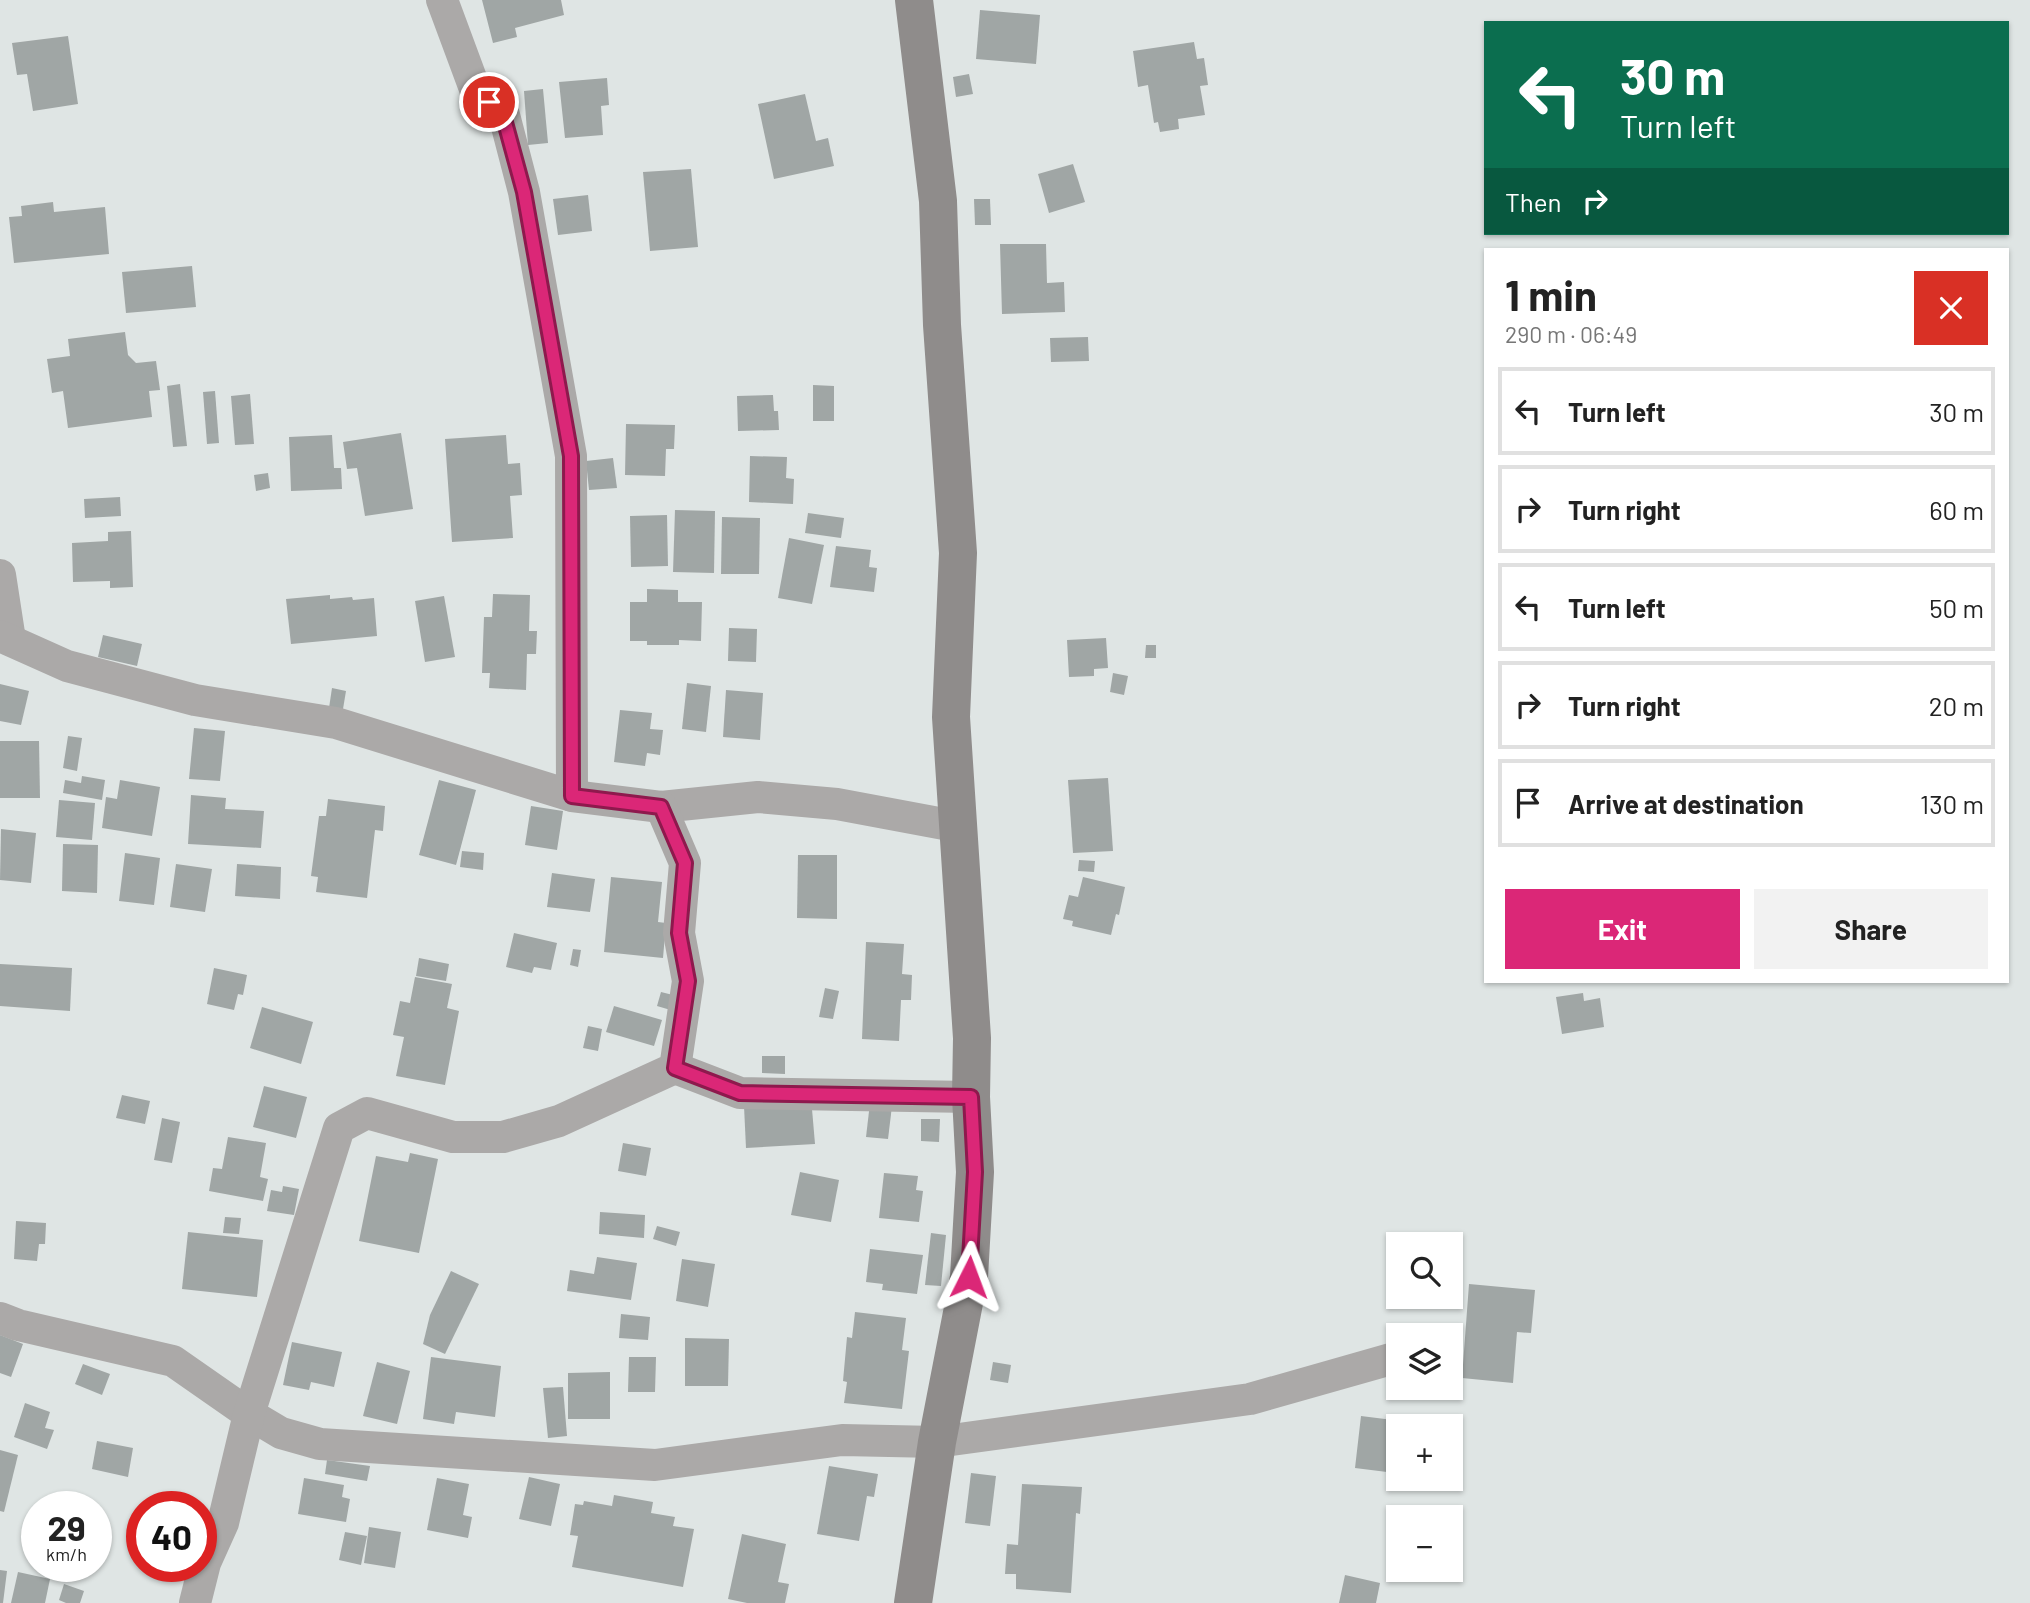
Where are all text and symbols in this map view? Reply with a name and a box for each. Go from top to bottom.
text: 30 m [1620,46,1725,105]
icon: left [1505,49,1596,140]
pin [459,72,519,132]
icon: arrive [470,83,508,121]
text: Turn left [1620,106,1737,144]
icon: right [1576,182,1614,220]
text: Then [1505,186,1562,217]
text: 1 min [1505,269,1597,319]
button: close [1914,271,1988,345]
text: 290 m · 06:49 [1505,320,1637,348]
icon: left [1509,392,1547,430]
text: Turn left [1568,396,1666,427]
text: 30 m [1929,396,1984,427]
icon: right [1509,490,1547,528]
text: Turn right [1568,494,1681,525]
text: 60 m [1929,494,1984,525]
icon: left [1509,588,1547,626]
text: Turn left [1568,592,1666,623]
text: 50 m [1929,592,1984,623]
icon: right [1509,686,1547,724]
text: Turn right [1568,690,1681,721]
text: 20 m [1929,690,1984,721]
icon: arrive [1509,784,1547,822]
text: Arrive at destination [1568,788,1804,819]
text: 130 m [1920,788,1984,819]
button: Exit [1505,889,1740,969]
button: Share [1754,889,1988,969]
map controls [1386,1232,1463,1582]
button: search [1386,1232,1463,1309]
position arrow [932,1240,1006,1314]
button: layers [1386,1323,1463,1400]
button: + [1386,1414,1463,1491]
speed limit sign: 40 [126,1491,217,1582]
button: − [1386,1505,1463,1582]
text: 29 [47,1506,86,1548]
text: km/h [46,1543,87,1565]

